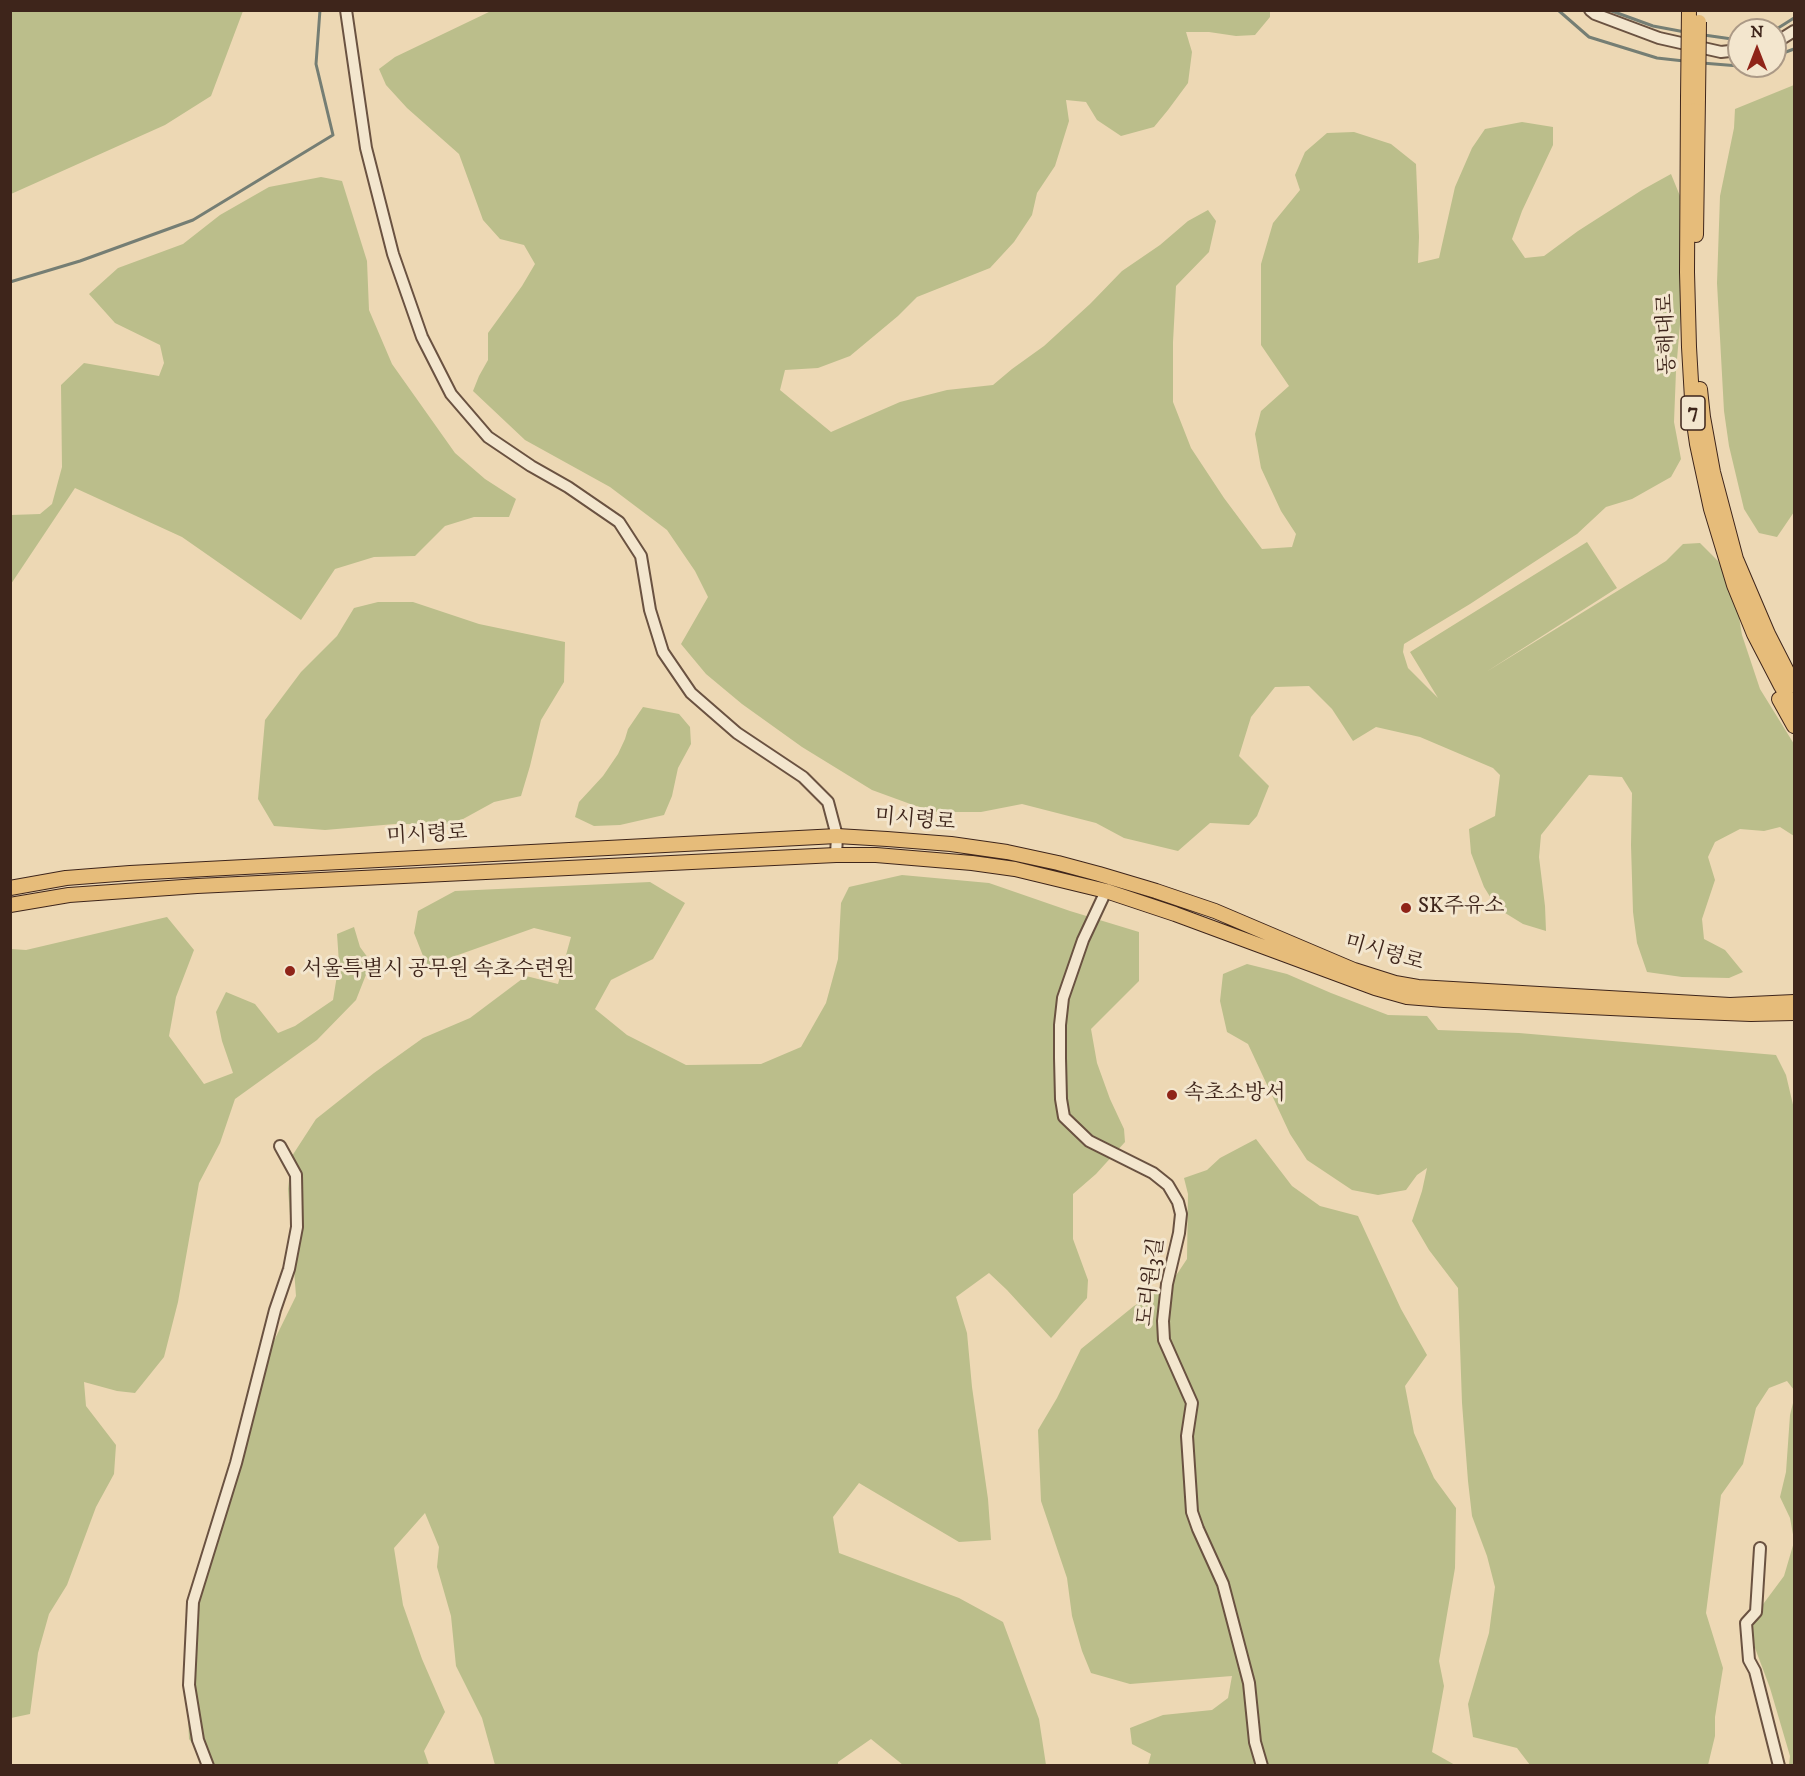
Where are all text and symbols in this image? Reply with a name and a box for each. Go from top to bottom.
north arrow [1727,18,1787,78]
text: N [1750,22,1764,42]
street label: 동해대로 [1654,293,1682,375]
road number: 7 [1681,396,1705,430]
street label: 미시령로 [873,805,957,837]
street label: 미시령로 [386,821,468,851]
place label: SK주유소 [1418,895,1505,921]
marker: SK주유소 [1399,901,1413,915]
street label: 미시령로 [1342,931,1426,977]
place label: 서울특별시 공무원 속초수련원 [302,958,575,984]
marker: 서울특별시 공무원 속초수련원 [283,964,297,978]
place label: 속초소방서 [1184,1082,1285,1108]
marker: 속초소방서 [1165,1088,1179,1102]
street label: 도리원3길 [1133,1236,1171,1328]

